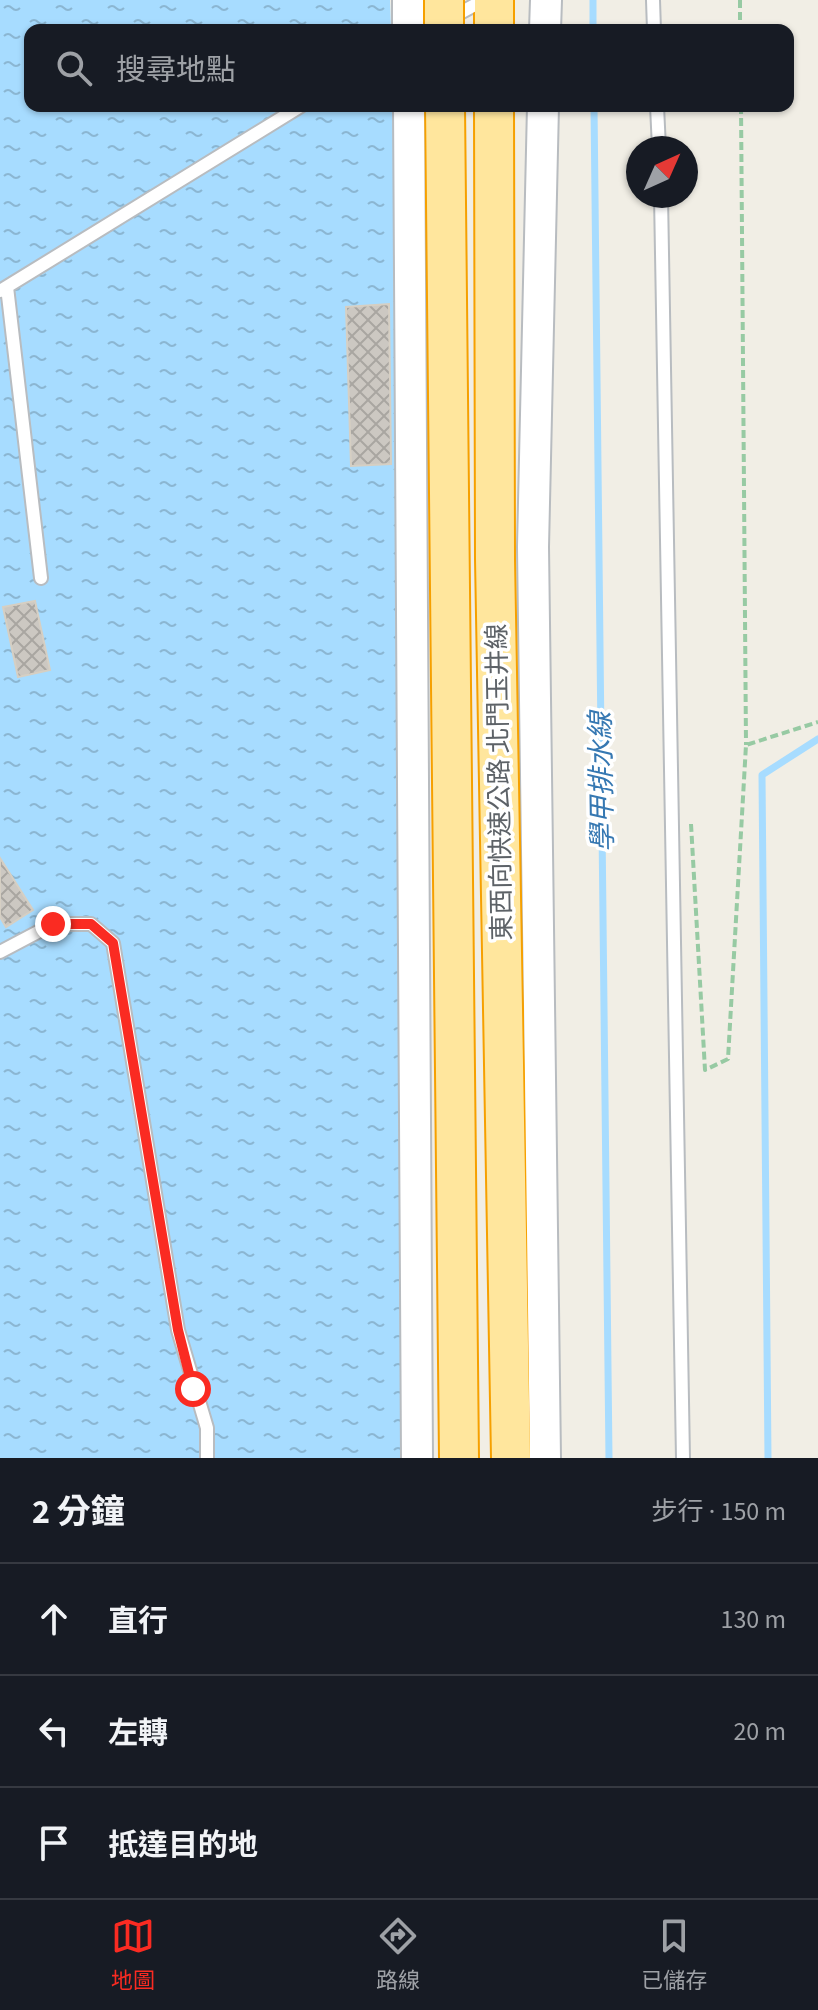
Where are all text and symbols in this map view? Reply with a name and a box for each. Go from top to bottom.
search box [24,24,794,112]
icon: search [52,46,96,90]
text: 搜尋地點 [116,49,236,92]
north arrow [626,136,698,208]
street label: 東西向快速公路 北門玉井線 [478,623,521,941]
water label: 學甲排水線 [581,709,623,852]
route end [35,906,71,942]
route start [175,1371,211,1407]
text: 2 分鐘 [32,1488,125,1537]
text: 步行 · 150 m [652,1493,786,1530]
icon: ahead [32,1597,76,1641]
text: 直行 [108,1600,168,1643]
text: 130 m [720,1601,786,1638]
icon: left [32,1709,76,1753]
text: 左轉 [108,1712,168,1755]
text: 20 m [733,1713,786,1750]
icon: arrive [32,1821,76,1865]
text: 抵達目的地 [108,1824,258,1867]
tab: 地圖 [111,1914,155,1997]
tab: 路線 [376,1914,420,1997]
tab: 已儲存 [641,1914,707,1997]

